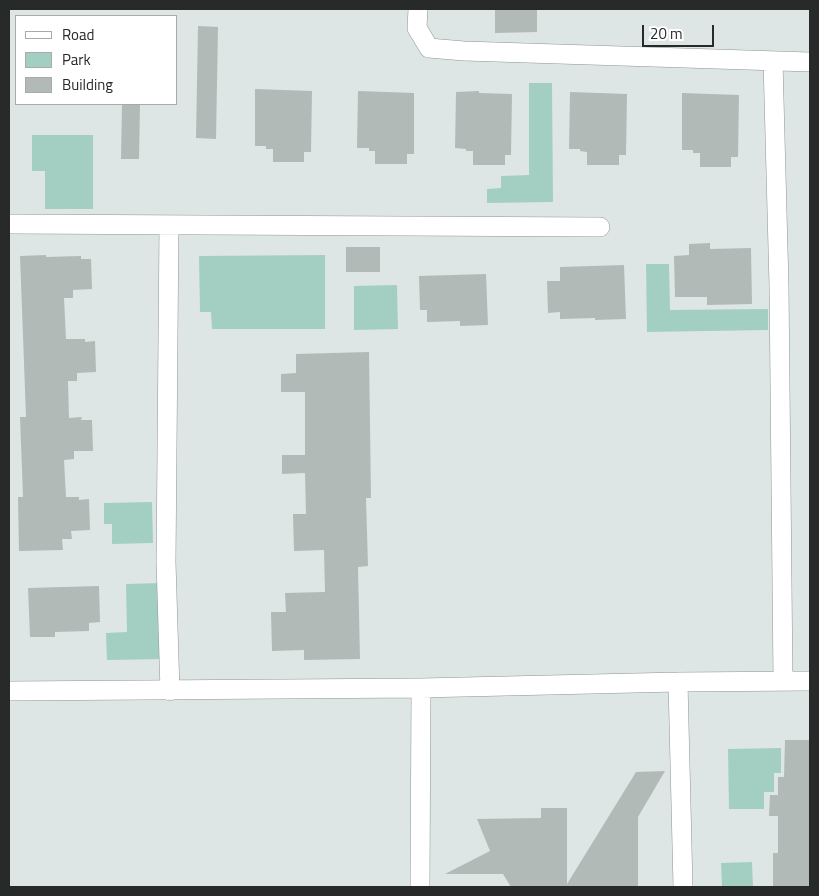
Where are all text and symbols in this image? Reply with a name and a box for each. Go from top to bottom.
legend [15,15,178,105]
scale bar [644,15,716,47]
text: 20 m [650,22,683,45]
text: Road [62,23,94,46]
text: Park [62,48,91,71]
text: Building [62,73,113,96]

